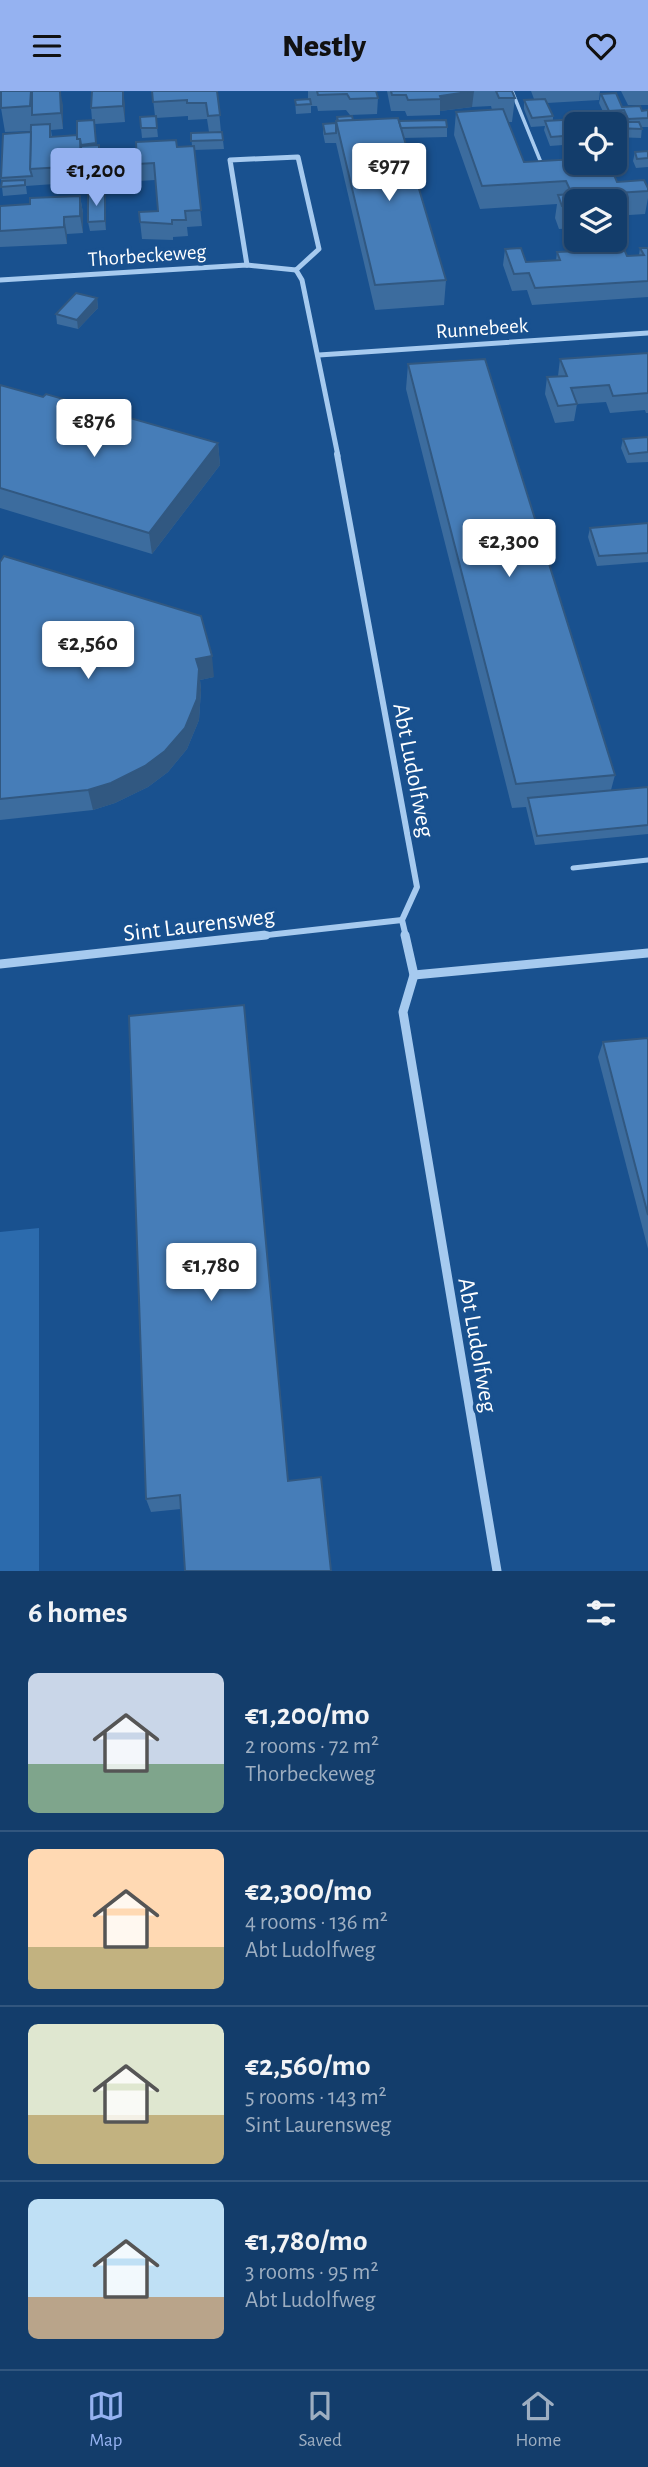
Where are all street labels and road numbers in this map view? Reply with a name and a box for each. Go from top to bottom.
street label: Thorbeckeweg [87,241,208,270]
street label: Runnebeek [435,315,529,342]
street label: Abt Ludolfweg [388,701,438,840]
street label: Sint Laurensweg [122,904,277,946]
street label: Abt Ludolfweg [453,1276,501,1415]

